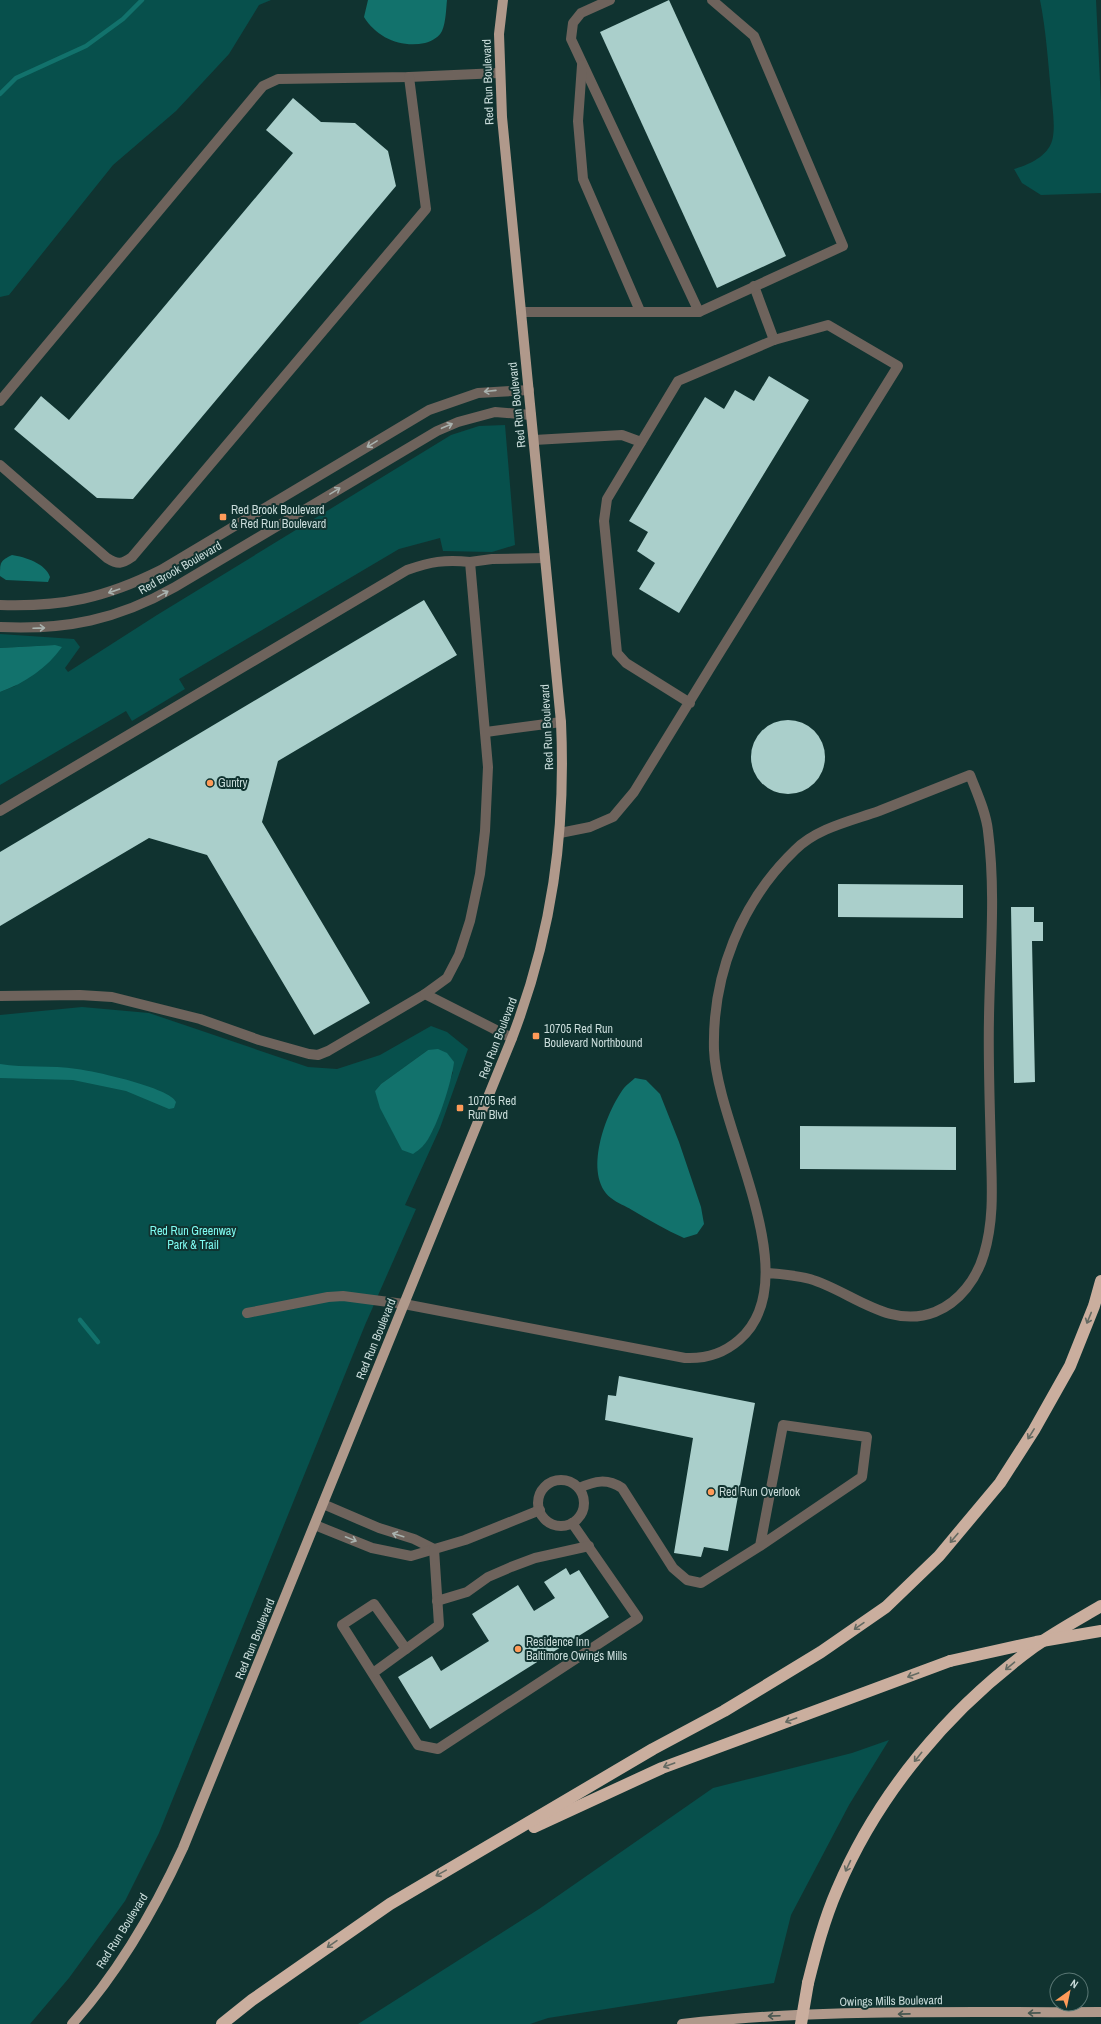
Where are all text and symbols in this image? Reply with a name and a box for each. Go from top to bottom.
street label: Red Run Boulevard [479,39,497,125]
street label: Red Run Boulevard [505,361,529,449]
one-way arrow [484,388,497,395]
one-way arrow [441,422,453,430]
one-way arrow [366,440,378,448]
one-way arrow [329,487,341,495]
place label: Red Brook Boulevard & Red Run Boulevard [231,502,326,532]
marker: Red Brook Boulevard & Red Run Boulevard [218,512,228,522]
street label: Red Brook Boulevard [135,538,225,598]
one-way arrow [107,588,120,595]
one-way arrow [157,590,169,598]
one-way arrow [32,624,45,631]
street label: Red Run Boulevard [537,684,557,770]
place label: Guntry [218,775,248,791]
marker: Guntry [205,778,215,788]
street label: Red Run Boulevard [475,995,521,1081]
place label: 10705 Red Run Boulevard Northbound [544,1021,642,1051]
marker: 10705 Red Run Boulevard Northbound [531,1031,541,1041]
place label: 10705 Red Run Blvd [468,1093,516,1123]
marker: 10705 Red Run Blvd [455,1103,465,1113]
park label: Red Run Greenway Park & Trail [150,1223,236,1253]
street label: Red Run Boulevard [352,1296,400,1382]
one-way arrow [1085,1312,1093,1324]
one-way arrow [1027,1428,1035,1440]
place label: Red Run Overlook [719,1484,800,1500]
marker: Red Run Overlook [706,1487,716,1497]
one-way arrow [392,1530,404,1538]
one-way arrow [949,1533,958,1544]
one-way arrow [345,1536,357,1544]
street label: Red Run Boulevard [231,1596,279,1682]
one-way arrow [854,1622,865,1630]
place label: Residence Inn Baltimore Owings Mills [526,1634,627,1664]
marker: Residence Inn Baltimore Owings Mills [513,1644,523,1654]
one-way arrow [1004,1661,1015,1670]
one-way arrow [908,1671,920,1679]
one-way arrow [785,1717,798,1724]
one-way arrow [914,1752,922,1763]
one-way arrow [664,1762,676,1770]
one-way arrow [844,1860,851,1872]
one-way arrow [435,1870,447,1878]
street label: Red Run Boulevard [92,1890,152,1972]
one-way arrow [327,1940,338,1948]
north arrow [1049,1972,1089,2012]
text: N [1068,1976,1081,1991]
street label: Owings Mills Boulevard [839,1992,943,2010]
one-way arrow [1028,2009,1041,2016]
one-way arrow [898,2010,911,2018]
one-way arrow [768,2012,781,2020]

